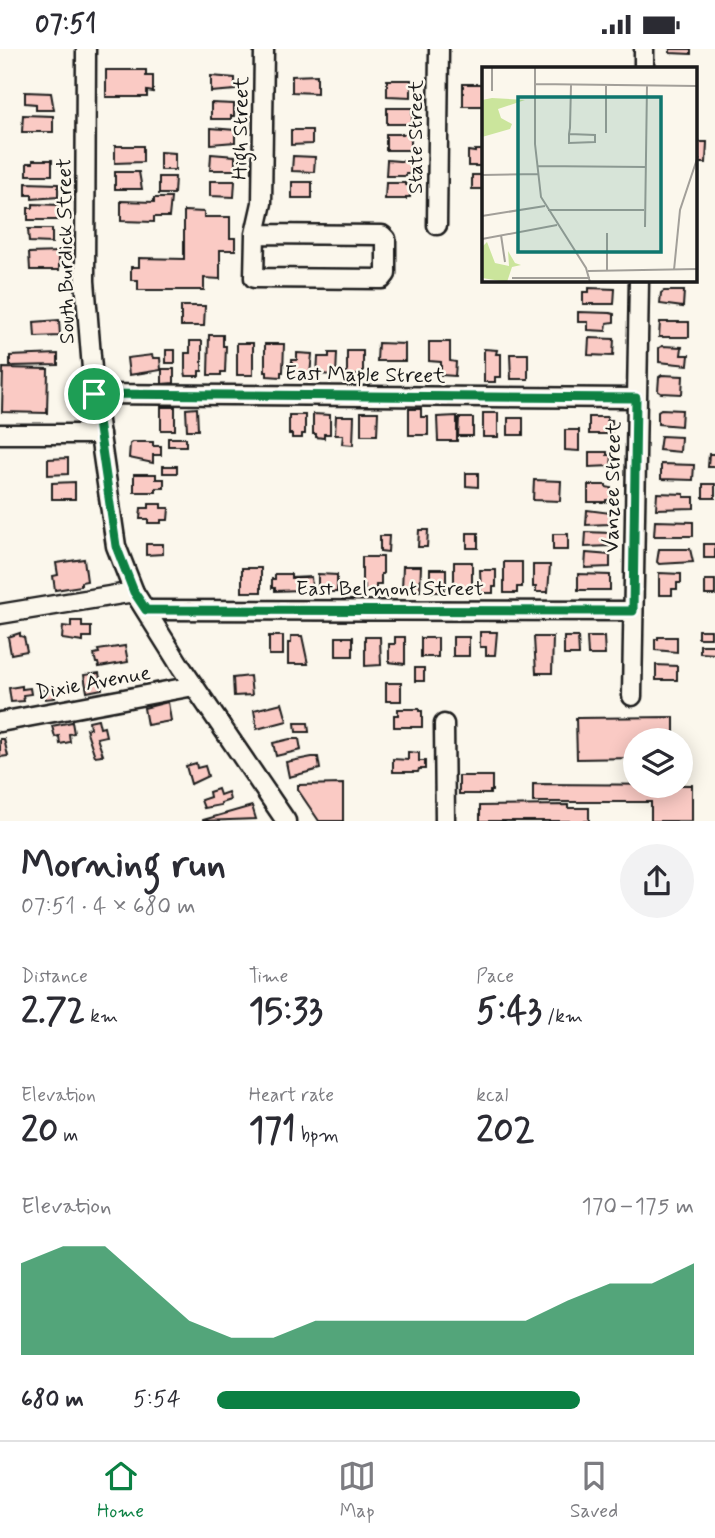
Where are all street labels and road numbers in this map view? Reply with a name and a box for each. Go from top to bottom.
street label: High Street [226,75,258,180]
street label: State Street [402,79,430,194]
street label: South Burdick Street [50,158,82,344]
street label: East Maple Street [284,360,446,390]
street label: Vanzee Street [598,421,628,553]
street label: East Belmont Street [296,575,484,603]
street label: Dixie Avenue [34,659,153,707]

